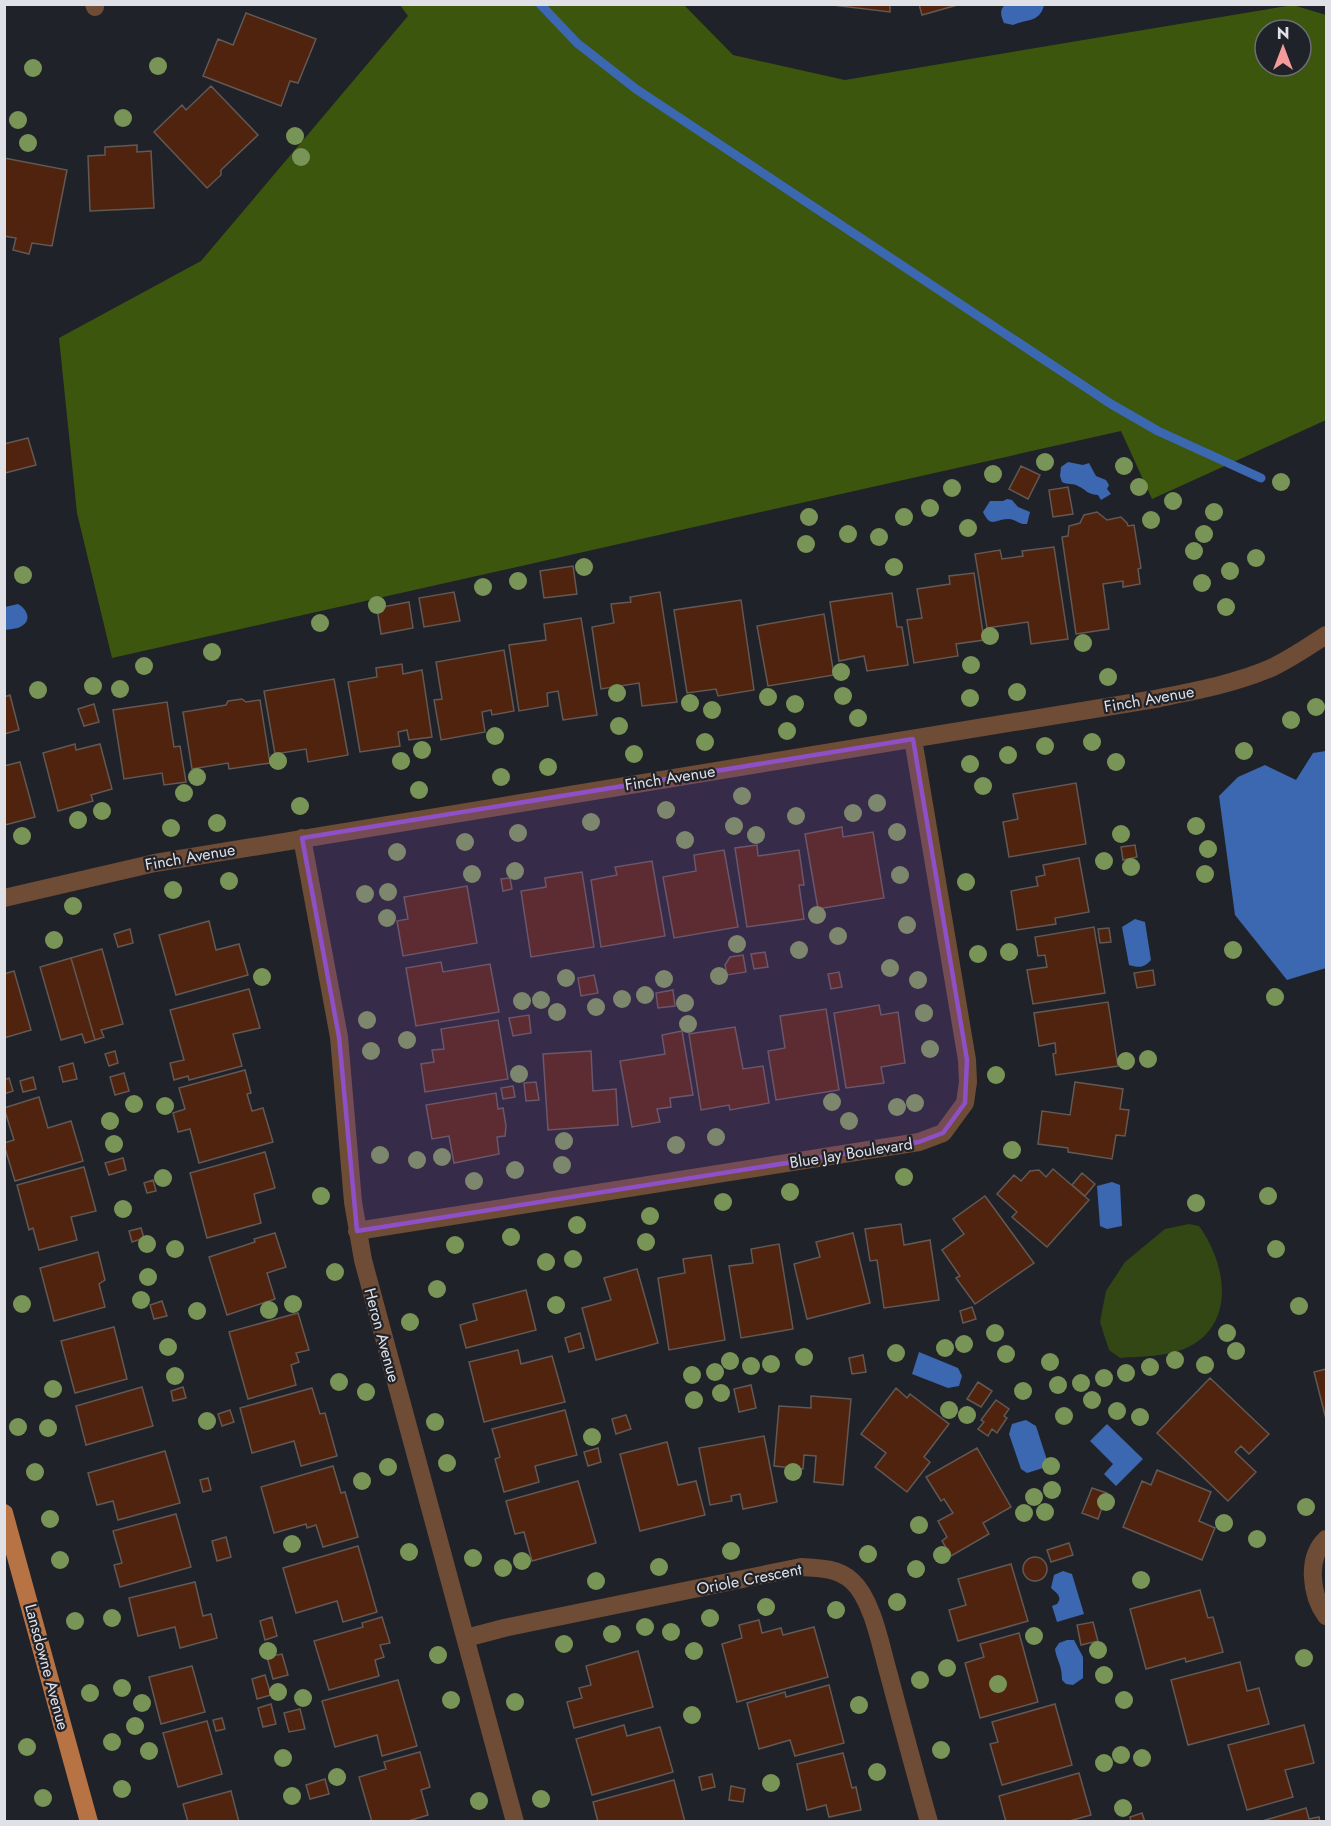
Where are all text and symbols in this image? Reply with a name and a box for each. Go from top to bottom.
north arrow [1253,18,1313,78]
text: N [1277,22,1289,45]
street label: Finch Avenue [1102,680,1196,718]
street label: Finch Avenue [623,760,717,796]
street label: Finch Avenue [143,838,237,876]
street label: Blue Jay Boulevard [788,1132,914,1174]
street label: Heron Avenue [358,1285,406,1385]
street label: Oriole Crescent [694,1557,804,1600]
street label: Lansdowne Avenue [19,1601,75,1733]

